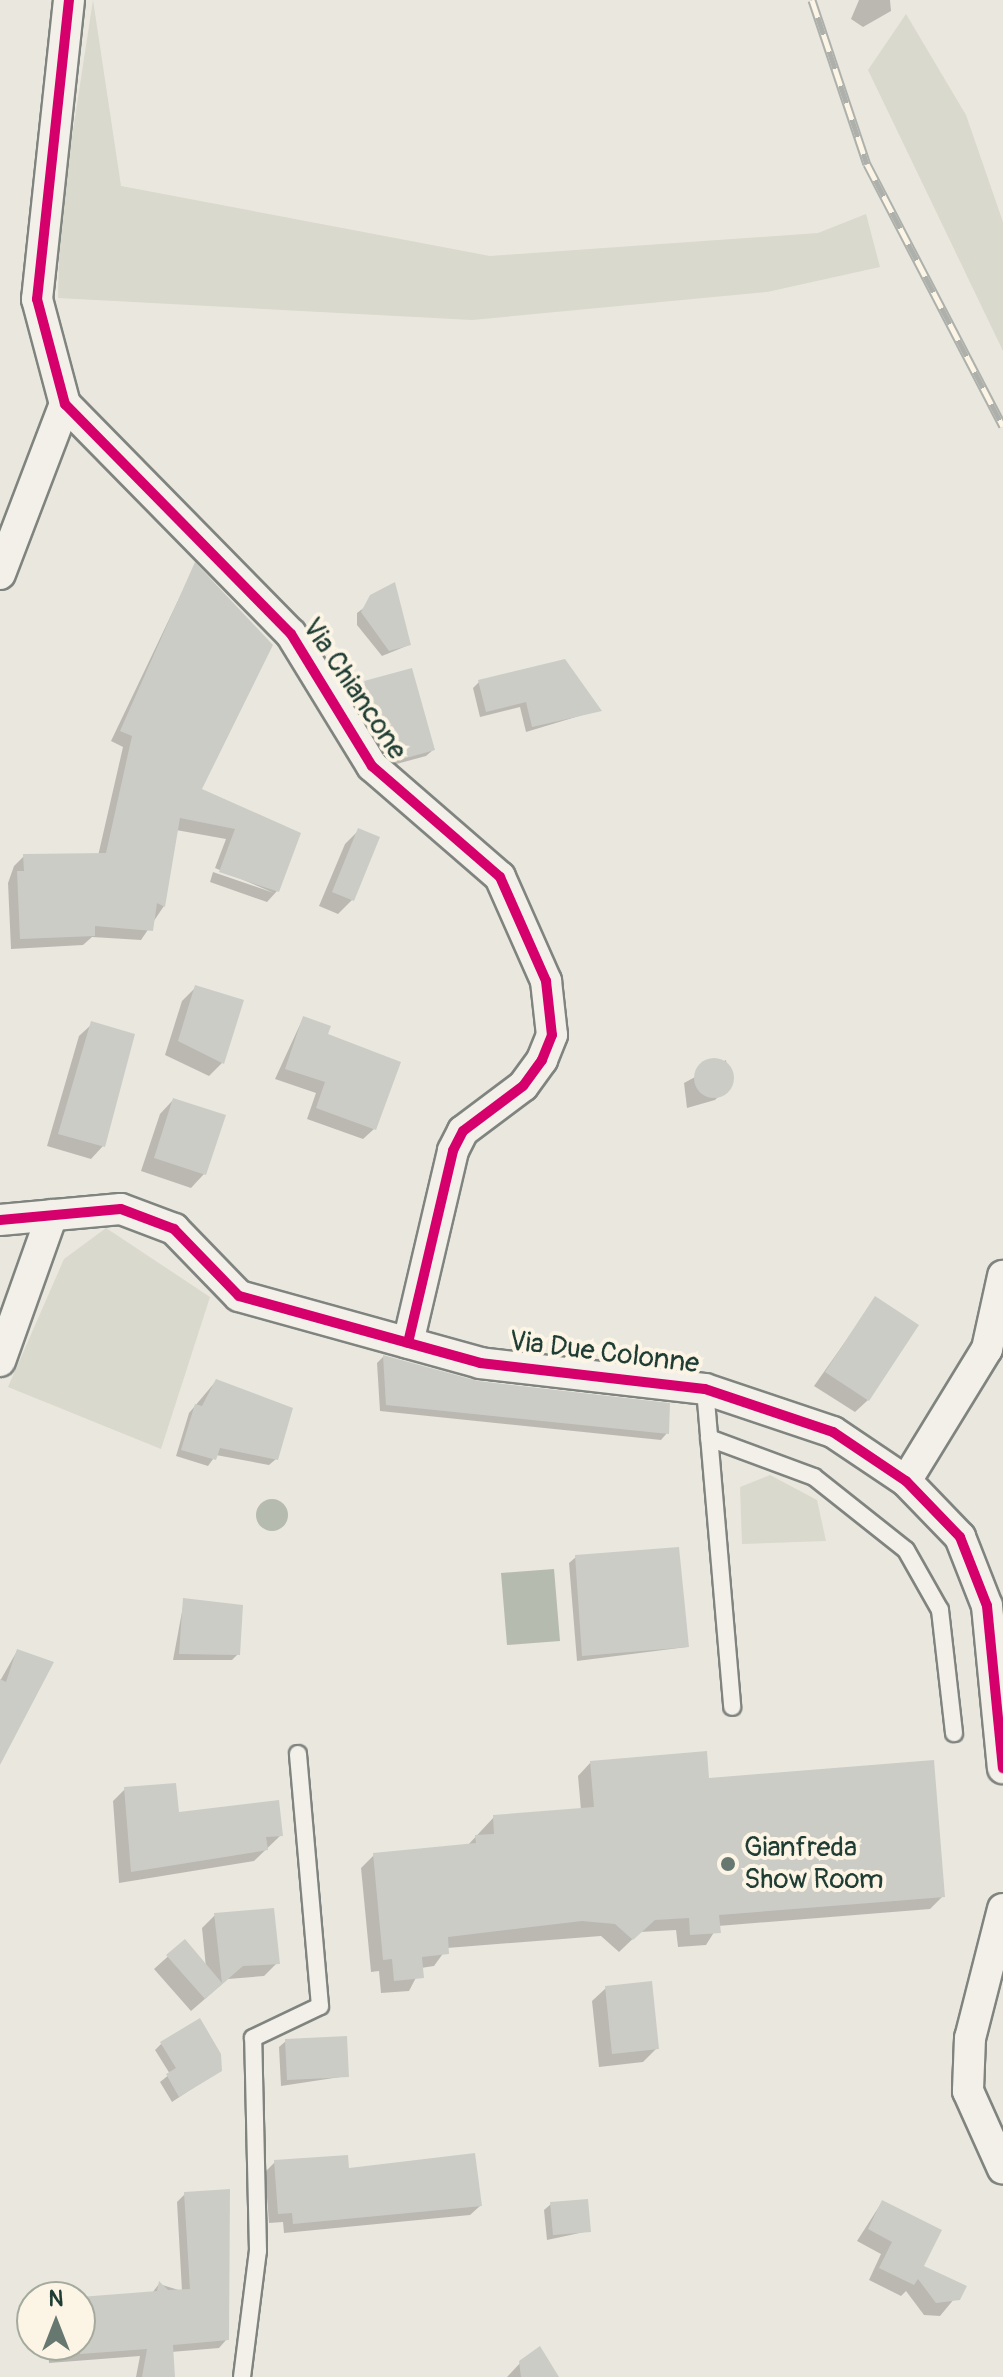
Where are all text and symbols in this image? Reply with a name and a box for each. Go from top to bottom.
street label: Via Chiancone [294,612,414,766]
street label: Via Due Colonne [507,1325,701,1381]
place label: Gianfreda Show Room [744,1831,883,1897]
marker: Gianfreda Show Room [719,1855,737,1873]
north arrow [16,2281,96,2361]
text: N [49,2285,63,2313]

